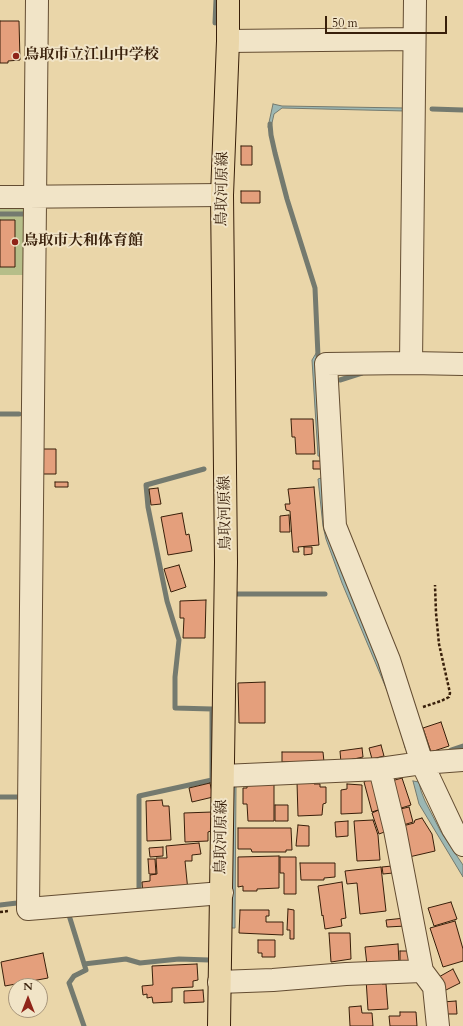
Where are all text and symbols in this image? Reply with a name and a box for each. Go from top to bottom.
scale bar [327,8,449,34]
text: 50 m [332,15,358,31]
place label: 鳥取市立江山中学校 [24,47,159,65]
marker: 鳥取市立江山中学校 [11,51,21,61]
street label: 鳥取河原線 [213,151,233,227]
place label: 鳥取市大和体育館 [23,233,143,251]
marker: 鳥取市大和体育館 [10,237,20,247]
street label: 鳥取河原線 [216,475,236,551]
street label: 鳥取河原線 [212,799,232,875]
north arrow [8,978,48,1018]
text: N [23,979,33,994]

